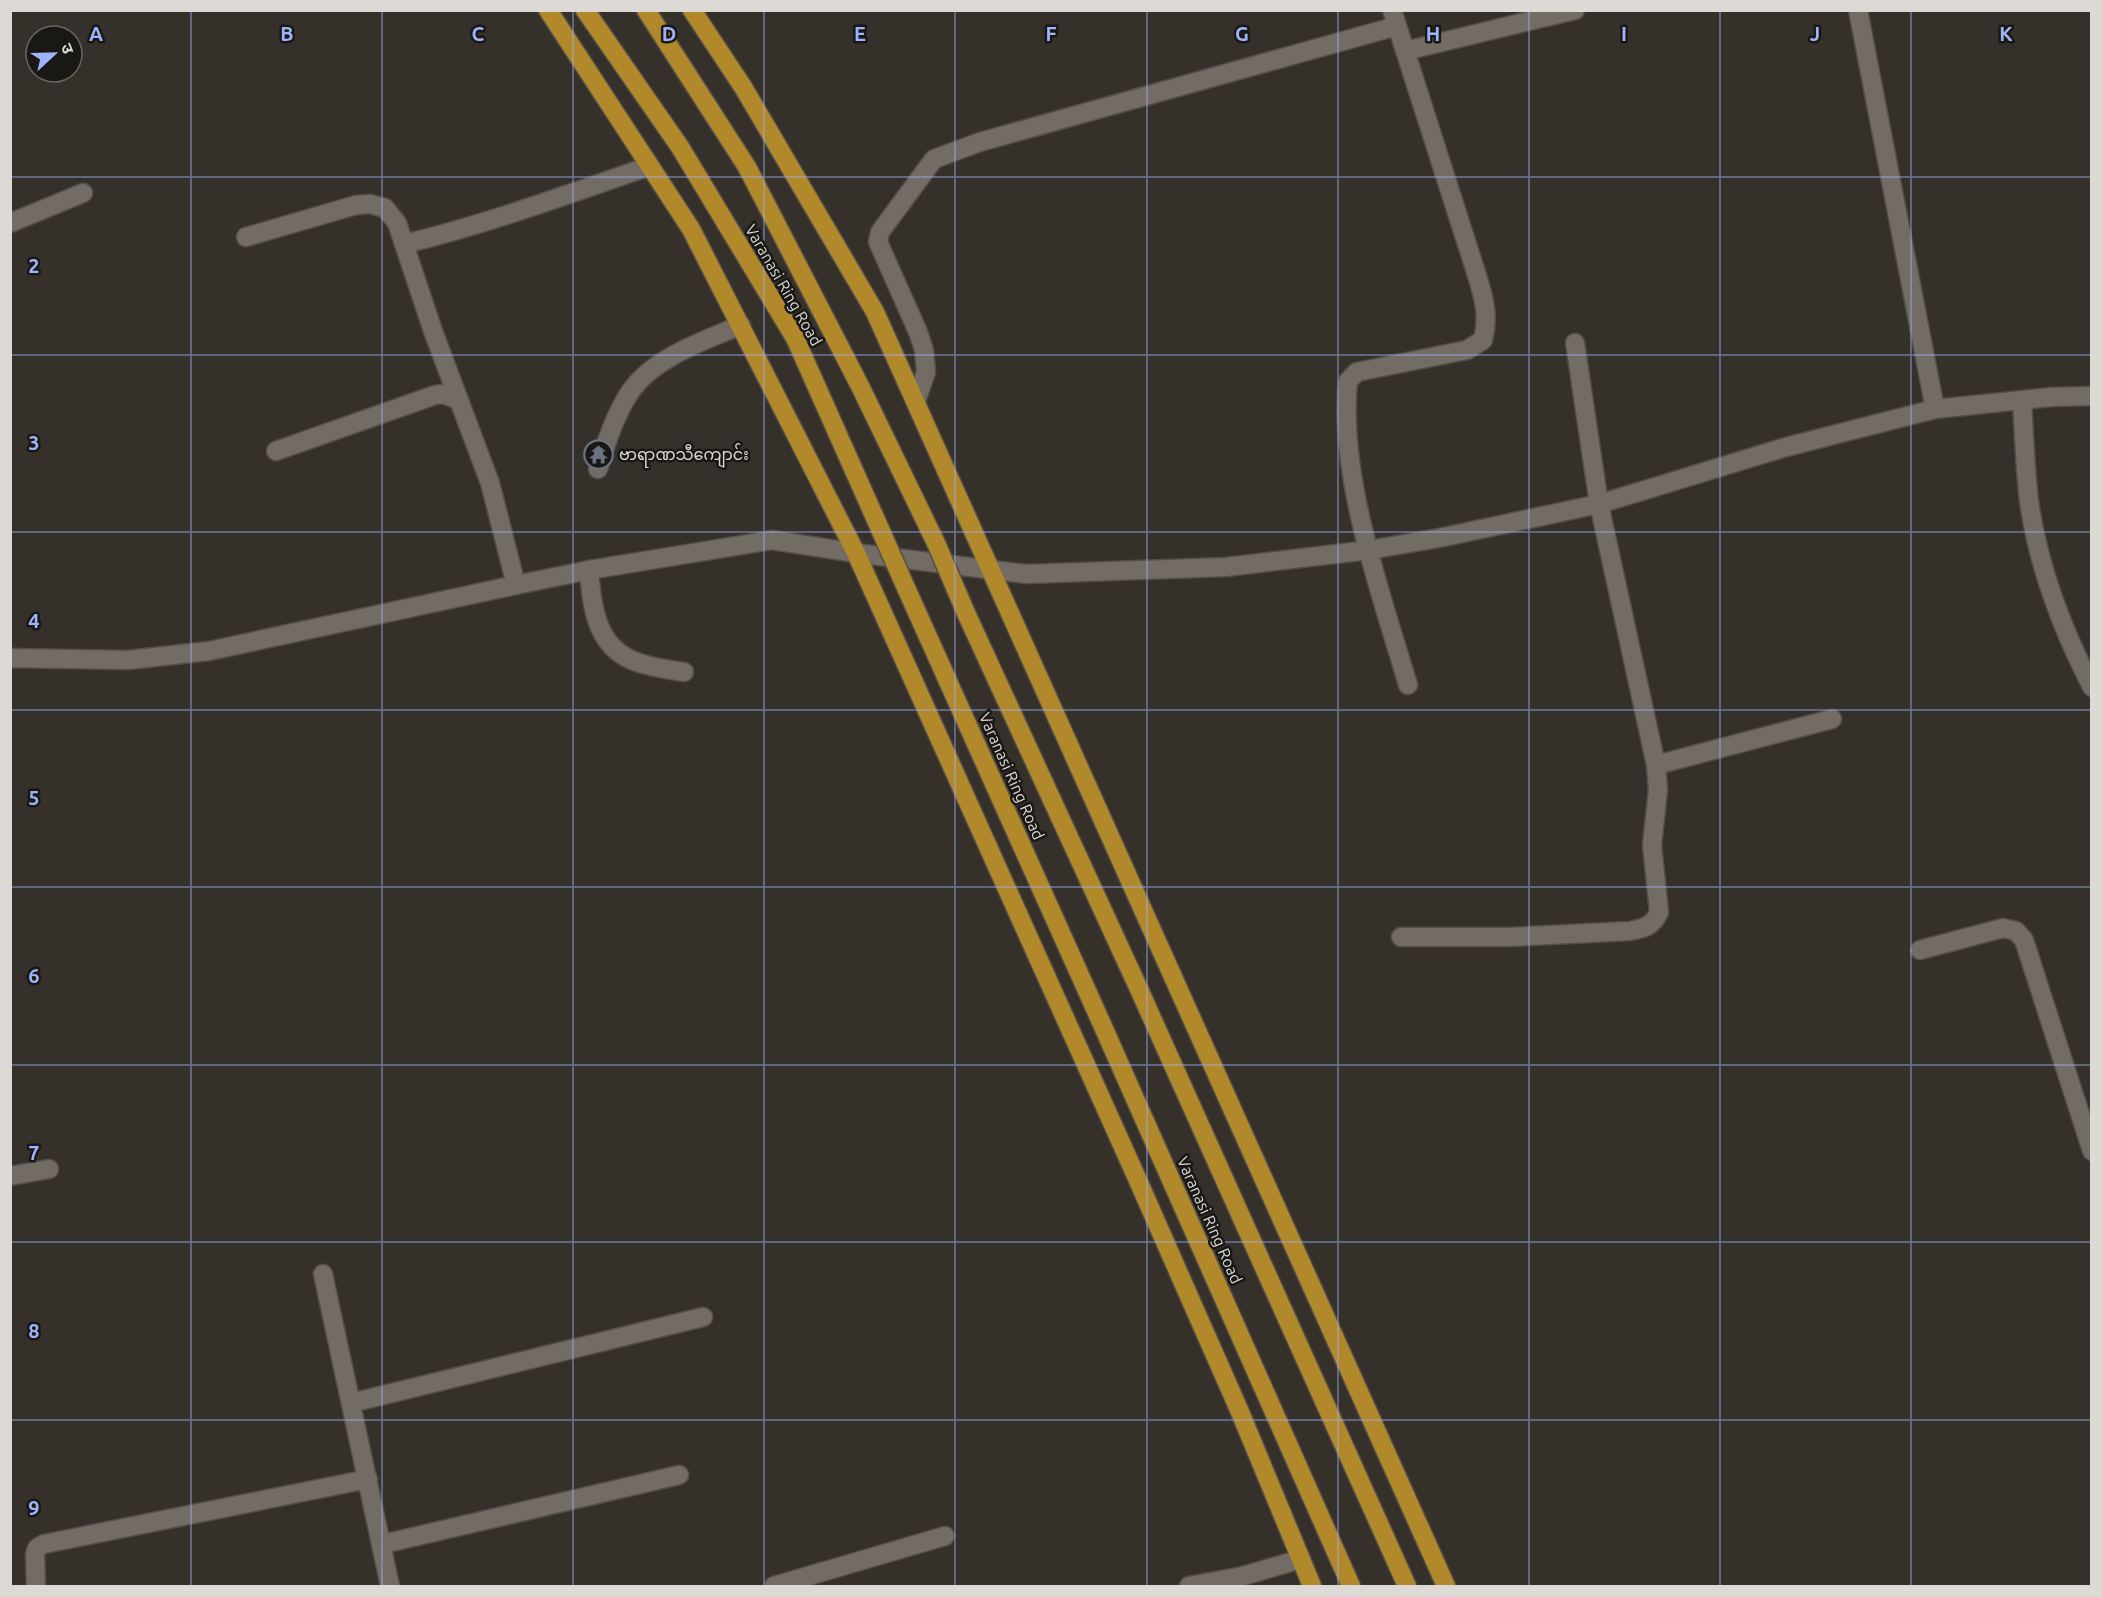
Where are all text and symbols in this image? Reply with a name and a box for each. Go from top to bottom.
text: A [89,22,103,45]
text: B [280,22,294,45]
text: C [472,22,485,45]
text: D [662,22,676,45]
text: E [854,22,866,45]
text: F [1045,22,1057,45]
text: G [1235,22,1249,45]
text: H [1426,22,1440,45]
text: I [1621,22,1627,45]
text: J [1810,22,1820,45]
text: K [1999,22,2013,45]
north arrow [24,24,84,84]
text: उ [58,41,78,57]
street label: Varanasi Ring Road [742,221,826,349]
text: 2 [28,254,40,277]
text: 3 [28,431,40,454]
temple icon: ဗာရာဏသီကျောင်း [582,438,614,470]
place label: ဗာရာဏသီကျောင်း [619,443,749,468]
text: 4 [28,609,40,632]
street label: Varanasi Ring Road [976,710,1048,842]
text: 5 [28,786,40,809]
text: 6 [28,964,40,987]
text: 7 [28,1141,40,1164]
street label: Varanasi Ring Road [1174,1154,1246,1286]
text: 8 [28,1319,40,1342]
text: 9 [28,1496,40,1519]

